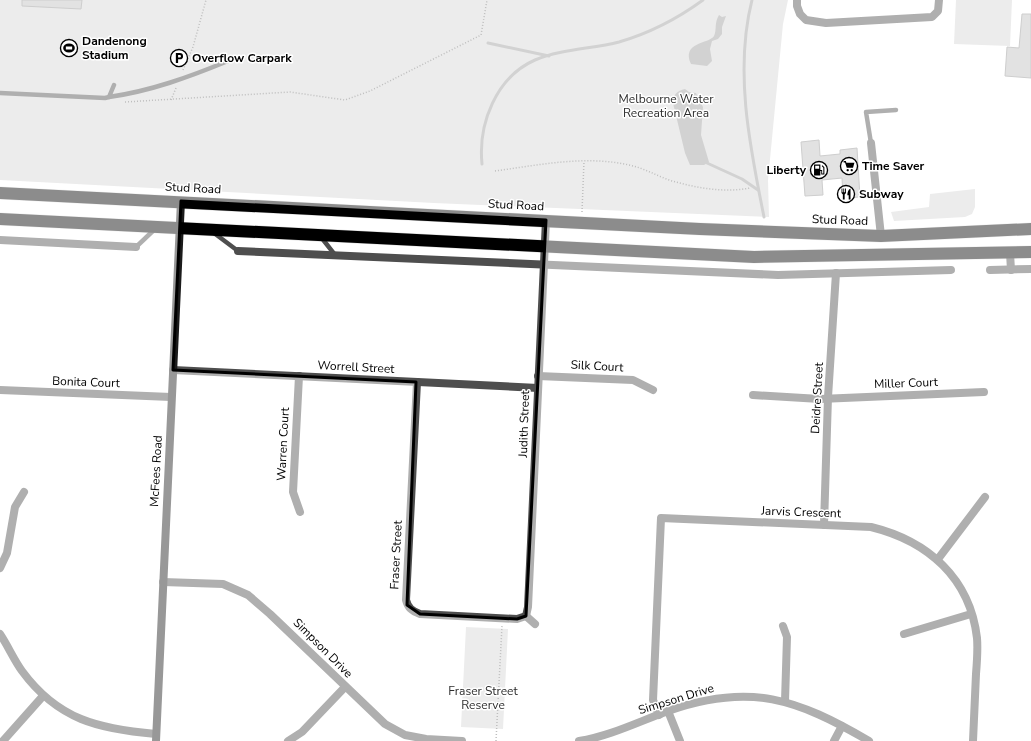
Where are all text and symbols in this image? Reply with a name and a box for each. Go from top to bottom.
place label: Dandenong Stadium [82,33,147,63]
sports icon: Dandenong Stadium [59,38,79,58]
parking icon: Overflow Carpark [169,48,189,68]
place label: Overflow Carpark [192,50,292,66]
park label: Melbourne Water Recreation Area [619,91,714,121]
supermarket icon: Time Saver [839,156,859,176]
place label: Time Saver [862,158,925,174]
fuel station icon: Liberty [809,160,829,180]
place label: Liberty [766,162,807,178]
street label: Stud Road [164,179,222,197]
restaurant icon: Subway [836,184,856,204]
place label: Subway [859,186,904,202]
street label: Stud Road [487,196,545,214]
street label: Stud Road [812,211,868,229]
street label: Worrell Street [317,357,396,377]
street label: Silk Court [570,357,625,375]
street label: Deidre Street [807,361,827,434]
street label: Bonita Court [52,373,121,391]
street label: Miller Court [874,374,939,392]
street label: Judith Street [515,389,533,459]
street label: Warren Court [273,406,293,481]
street label: McFees Road [146,435,166,507]
street label: Jarvis Crescent [760,503,842,521]
street label: Fraser Street [386,519,406,590]
street label: Simpson Drive [290,615,356,681]
street label: Simpson Drive [636,680,716,718]
park label: Fraser Street Reserve [448,683,518,713]

